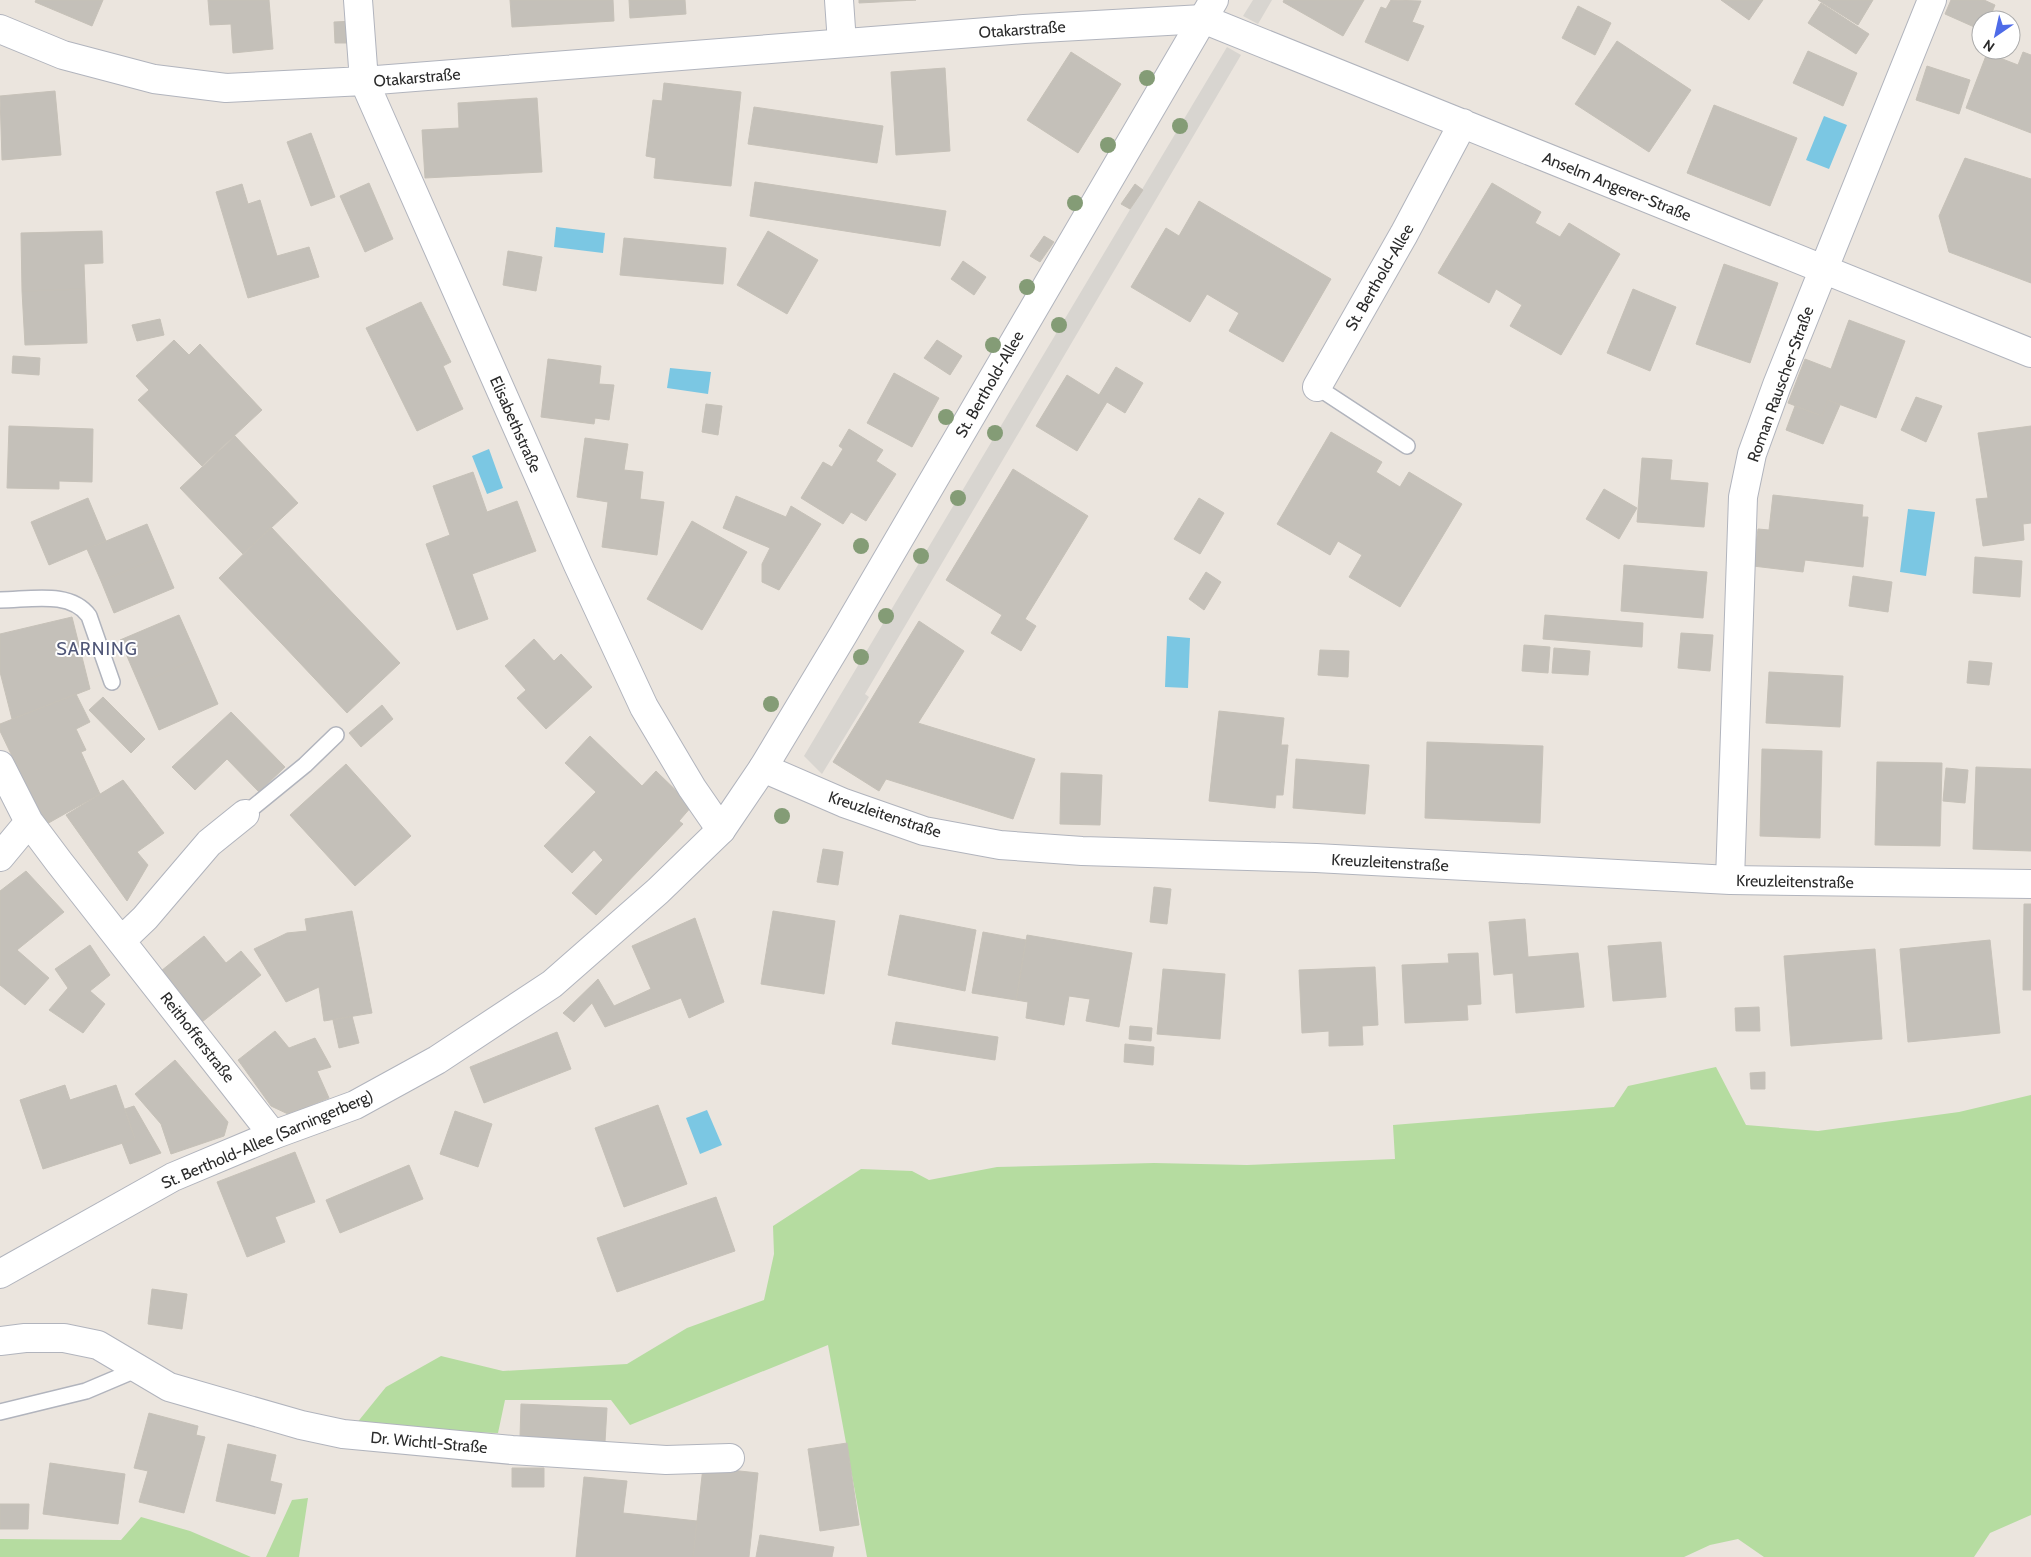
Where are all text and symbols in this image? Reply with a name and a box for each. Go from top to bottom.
north arrow [1971,10,2021,60]
street label: Otakarstraße [978,17,1066,42]
text: N [1980,36,1998,56]
street label: Otakarstraße [373,64,461,91]
street label: Anselm Angerer-Straße [1540,148,1694,225]
street label: St. Berthold-Allee [1341,221,1418,334]
street label: Roman Rauscher-Straße [1743,304,1818,465]
street label: St. Berthold-Allee [951,328,1028,441]
street label: Elisabethstraße [486,373,545,475]
district label: SARNING [56,638,138,660]
street label: Kreuzleitenstraße [826,787,944,842]
street label: Kreuzleitenstraße [1331,850,1449,875]
street label: Kreuzleitenstraße [1736,871,1854,892]
street label: Reithofferstraße [156,988,239,1086]
street label: St. Berthold-Allee (Sarningerberg) [158,1086,376,1193]
street label: Dr. Wichtl-Straße [370,1428,488,1457]

